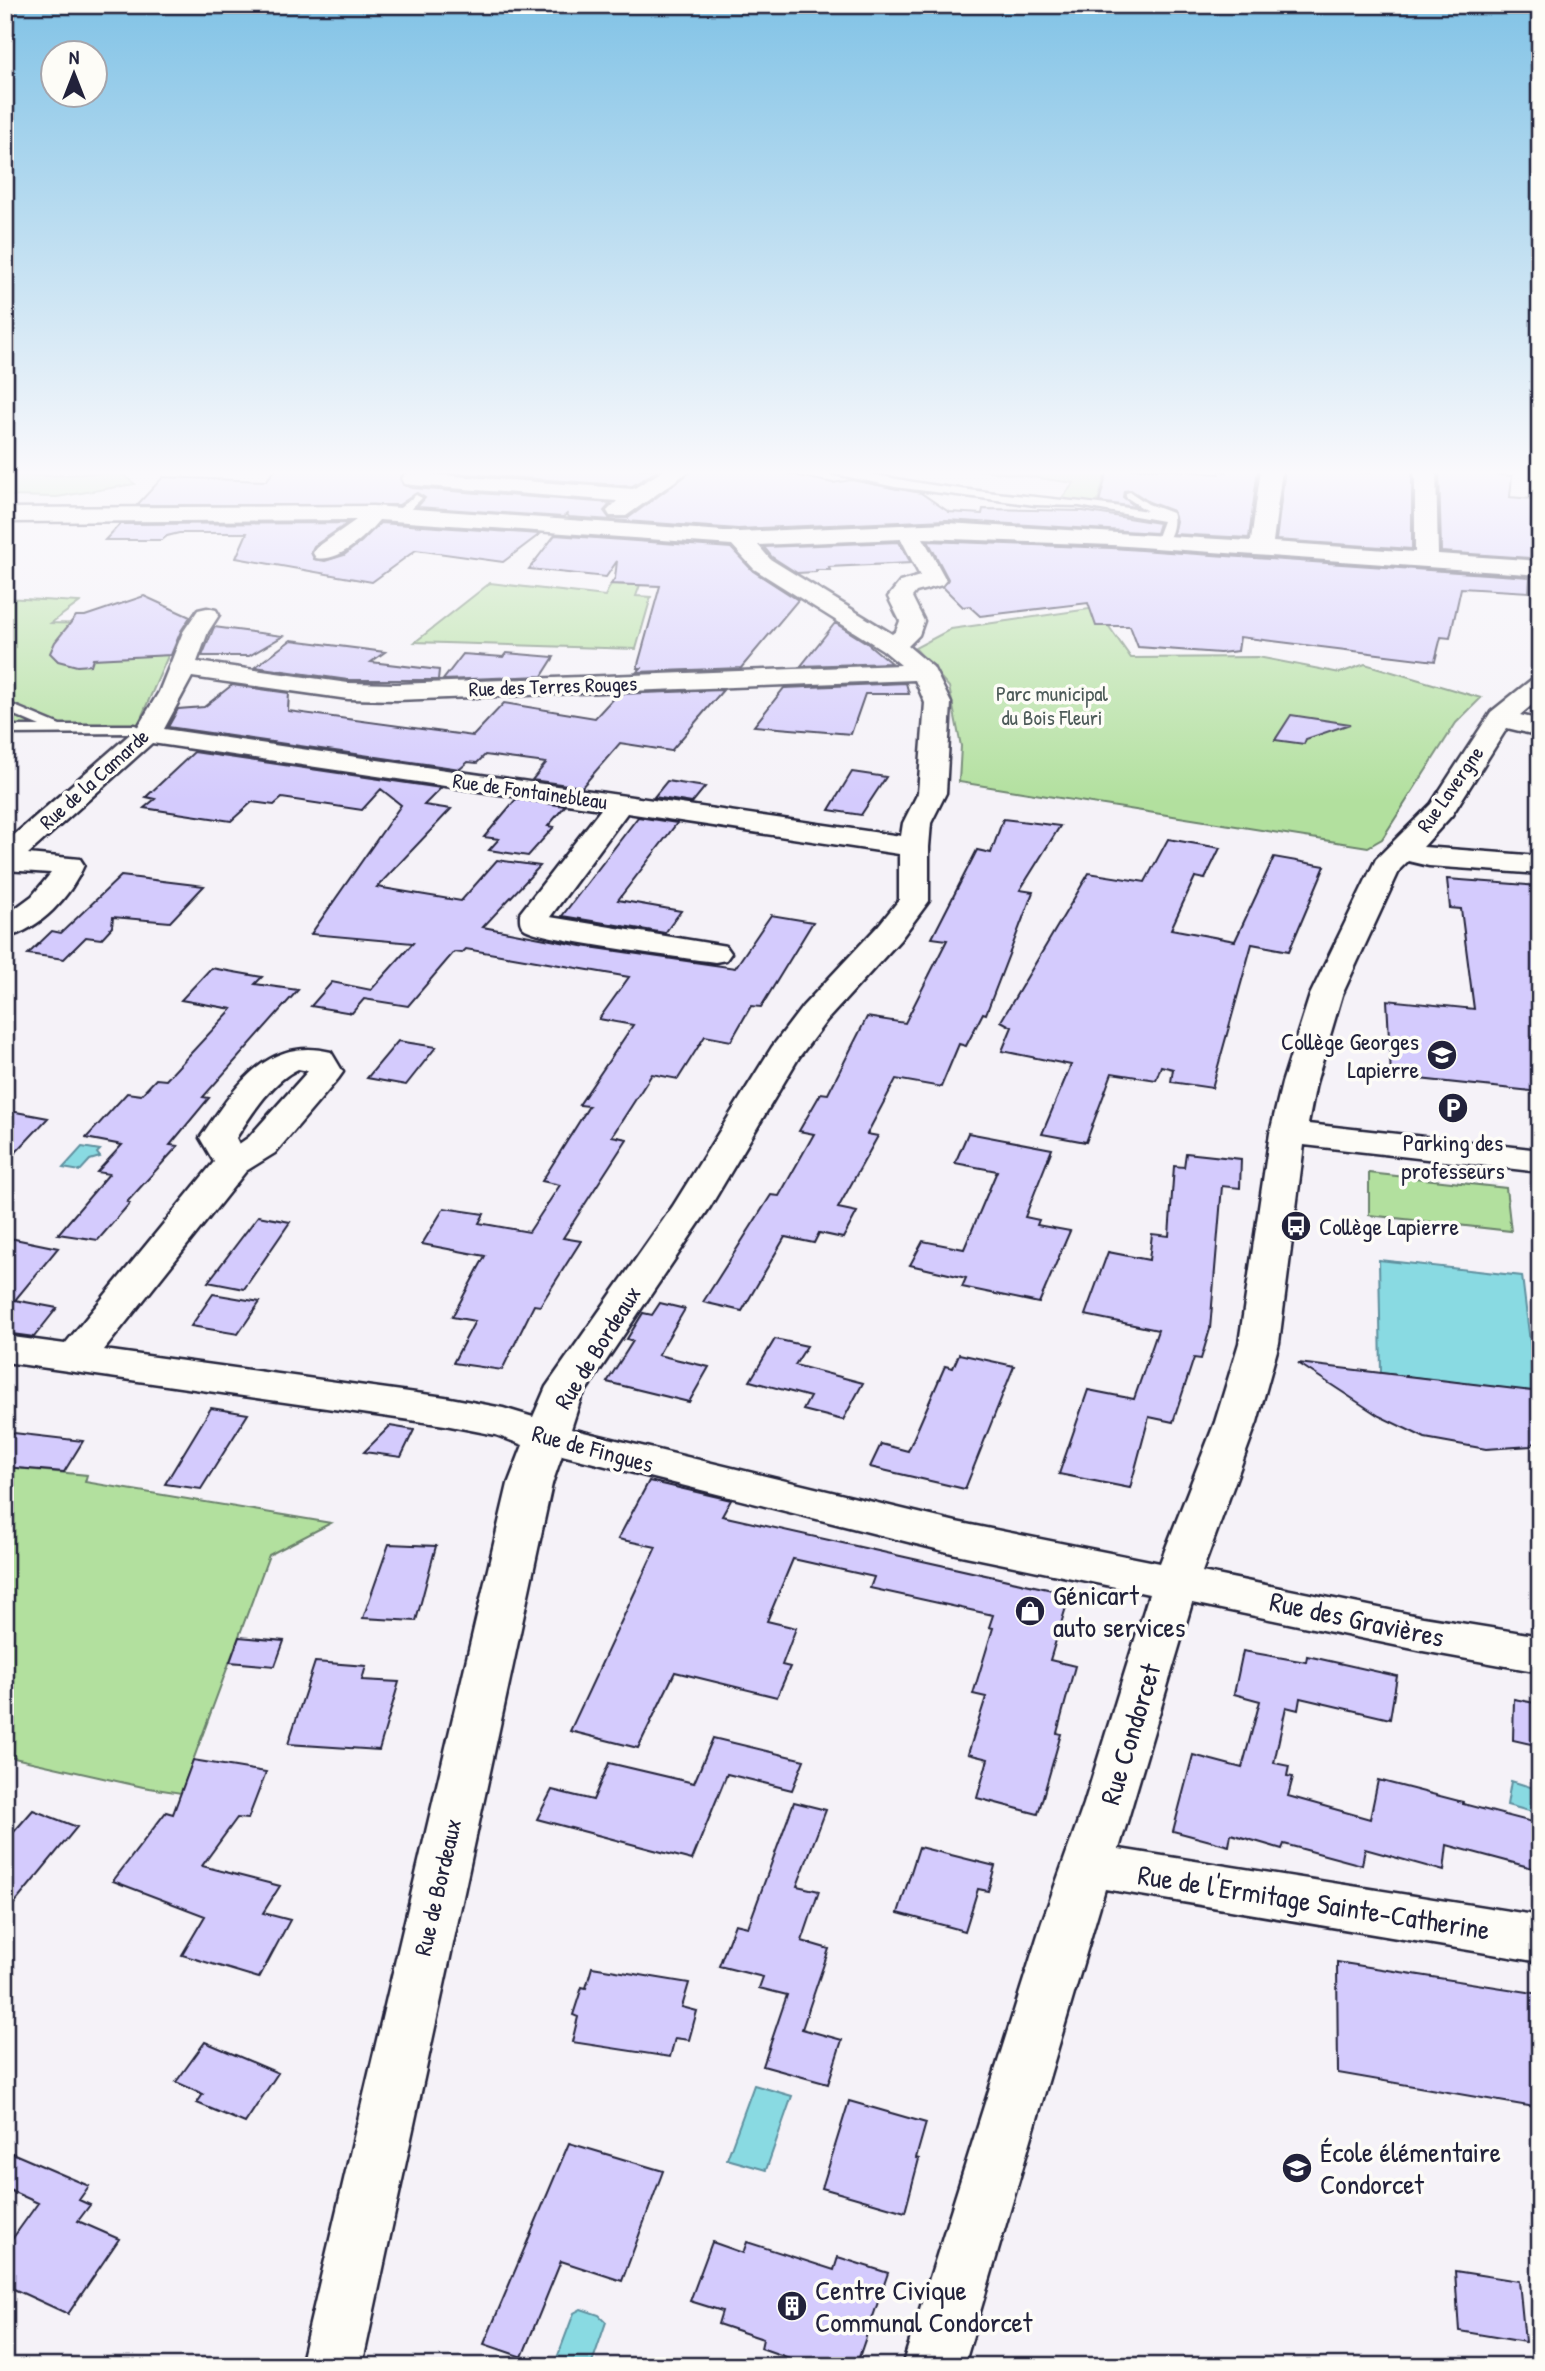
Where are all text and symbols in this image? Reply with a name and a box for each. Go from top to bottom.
north arrow [38,38,108,108]
text: N [69,44,79,70]
street label: Rue des Terres Rouges [468,669,638,703]
park label: Parc municipal du Bois Fleuri [996,679,1108,732]
street label: Rue de la Camarde [33,722,155,836]
street label: Rue Lavergne [1410,740,1490,838]
street label: Rue de Fontainebleau [451,766,610,816]
place label: Collège Georges Lapierre [1281,1025,1419,1085]
school or university icon: Collège Georges Lapierre [1425,1038,1459,1072]
parking icon: Parking des professeurs [1436,1091,1470,1125]
place label: Parking des professeurs [1401,1126,1505,1186]
bus stop icon: Collège Lapierre [1279,1209,1313,1243]
place label: Collège Lapierre [1319,1210,1459,1242]
street label: Rue de Bordeaux [546,1279,648,1415]
street label: Rue de Fingues [529,1416,657,1480]
place label: Génicart auto services [1053,1576,1186,1646]
street label: Rue des Gravières [1266,1582,1448,1656]
shop icon: Génicart auto services [1013,1594,1047,1628]
street label: Rue Condorcet [1091,1659,1170,1809]
street label: Rue de Bordeaux [406,1815,468,1959]
street label: Rue de l'Ermitage Sainte-Catherine [1135,1855,1493,1949]
place label: École élémentaire Condorcet [1320,2133,1501,2203]
school or university icon: École élémentaire Condorcet [1280,2151,1314,2185]
place label: Centre Civique Communal Condorcet [815,2271,1033,2341]
building icon: Centre Civique Communal Condorcet [775,2289,809,2323]

